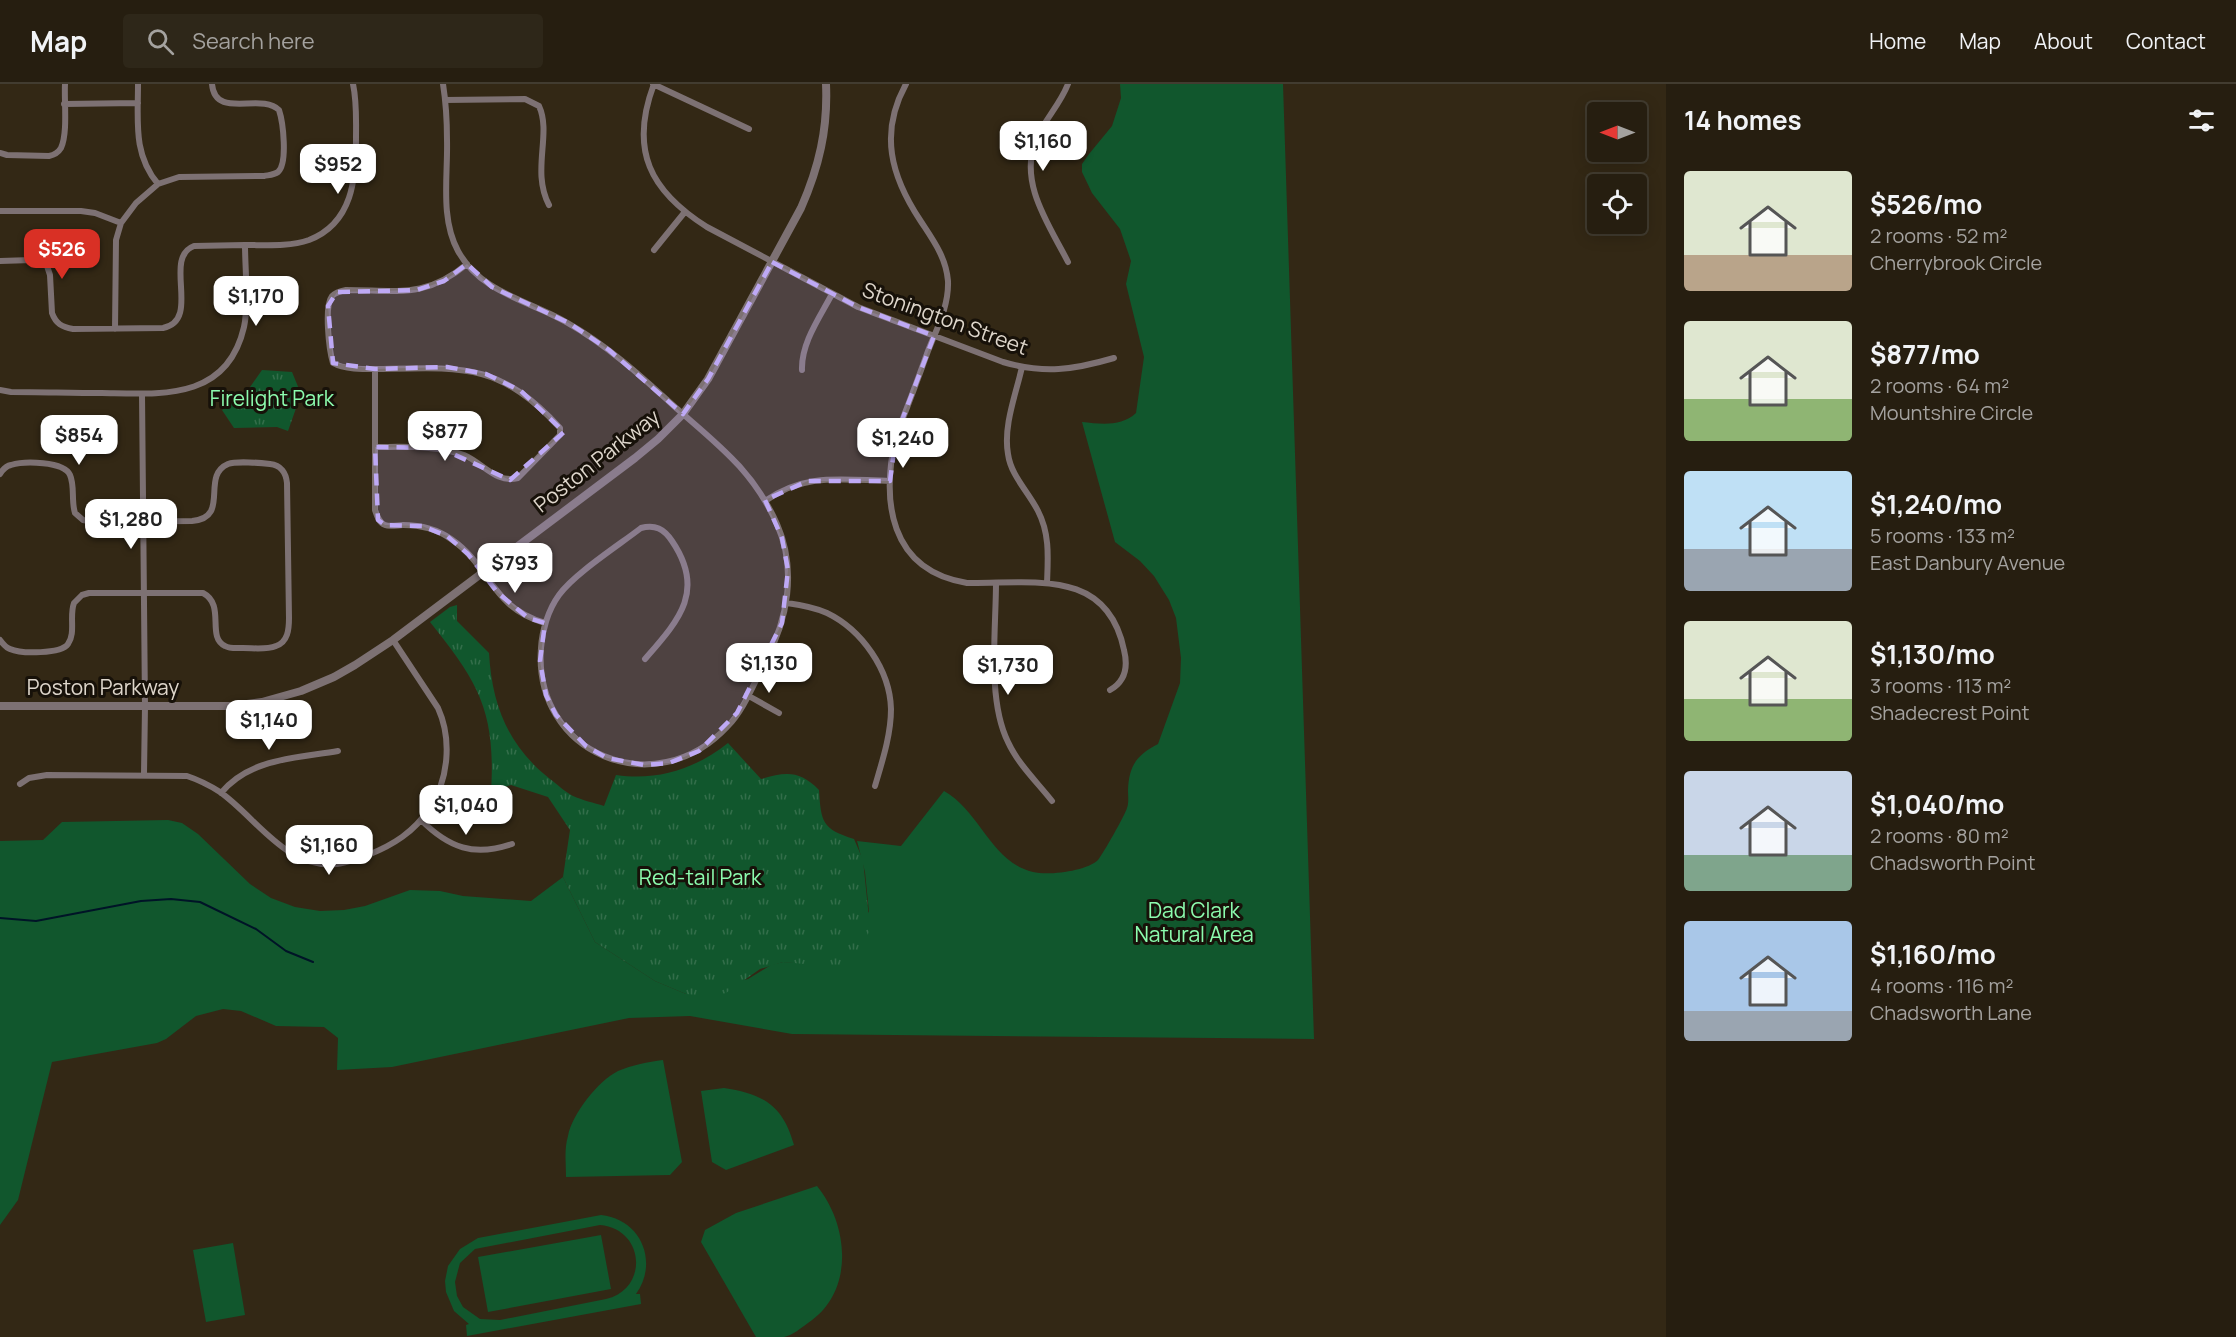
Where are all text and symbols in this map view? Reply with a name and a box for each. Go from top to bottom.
search box [123,14,543,68]
text: Map [30,22,87,60]
icon: search [144,25,177,58]
text: Search here [192,26,315,56]
text: Home [1869,27,1926,55]
text: Map [1959,27,2001,55]
text: About [2034,27,2093,55]
text: Contact [2126,27,2206,55]
north arrow [1587,102,1647,162]
map controls [1587,102,1647,234]
text: 14 homes [1684,102,1802,138]
icon: filters [2185,104,2218,137]
pin: $1,160 [994,121,1092,172]
text: $1,160 [1014,127,1072,154]
pin: $952 [302,144,374,195]
text: $952 [314,150,362,177]
button: locate [1587,174,1647,234]
text: $526/mo [1870,186,1982,222]
icon: home [1732,195,1804,267]
text: 2 rooms · 52 m² [1870,222,2007,249]
pin: $526 [26,229,98,280]
text: $526 [38,235,86,262]
text: Cherrybrook Circle [1870,249,2042,276]
street label: Stonington Street [859,275,1032,361]
pin: $1,170 [207,276,305,327]
text: $1,170 [228,282,284,309]
text: $877/mo [1870,336,1980,372]
icon: home [1732,345,1804,417]
text: 2 rooms · 64 m² [1870,372,2009,399]
park label: Firelight Park [210,384,335,412]
text: Mountshire Circle [1870,399,2033,426]
street label: Poston Parkway [528,402,665,518]
pin: $877 [409,411,481,462]
pin: $854 [43,415,115,466]
text: $877 [422,417,468,444]
pin: $1,240 [854,418,952,469]
text: $854 [55,421,103,448]
text: $1,240 [871,424,935,451]
text: $1,240/mo [1870,486,2002,522]
icon: home [1732,495,1804,567]
pin: $1,280 [82,499,180,550]
text: $1,280 [99,505,163,532]
text: 5 rooms · 133 m² [1870,522,2015,549]
pin: $793 [479,543,551,594]
text: $793 [491,549,539,576]
text: East Danbury Avenue [1870,549,2065,576]
text: $1,130/mo [1870,636,1995,672]
pin: $1,130 [720,643,818,694]
pin: $1,730 [959,645,1057,696]
icon: home [1732,645,1804,717]
text: $1,130 [740,649,798,676]
text: $1,730 [977,651,1039,678]
text: 3 rooms · 113 m² [1870,672,2011,699]
street label: Poston Parkway [27,673,179,701]
text: Shadecrest Point [1870,699,2030,726]
pin: $1,140 [220,700,318,751]
text: $1,140 [240,706,298,733]
pin: $1,040 [417,785,515,836]
text: $1,040/mo [1870,786,2004,822]
text: $1,040 [433,791,499,818]
icon: home [1732,795,1804,867]
text: 2 rooms · 80 m² [1870,822,2009,849]
pin: $1,160 [280,825,378,876]
text: $1,160 [300,831,358,858]
text: Chadsworth Point [1870,849,2036,876]
park label: Red-tail Park [639,863,762,891]
park label: Dad Clark Natural Area [1134,896,1254,948]
text: $1,160/mo [1870,936,1996,972]
icon: home [1732,945,1804,1017]
text: 4 rooms · 116 m² [1870,972,2013,999]
text: Chadsworth Lane [1870,999,2032,1026]

